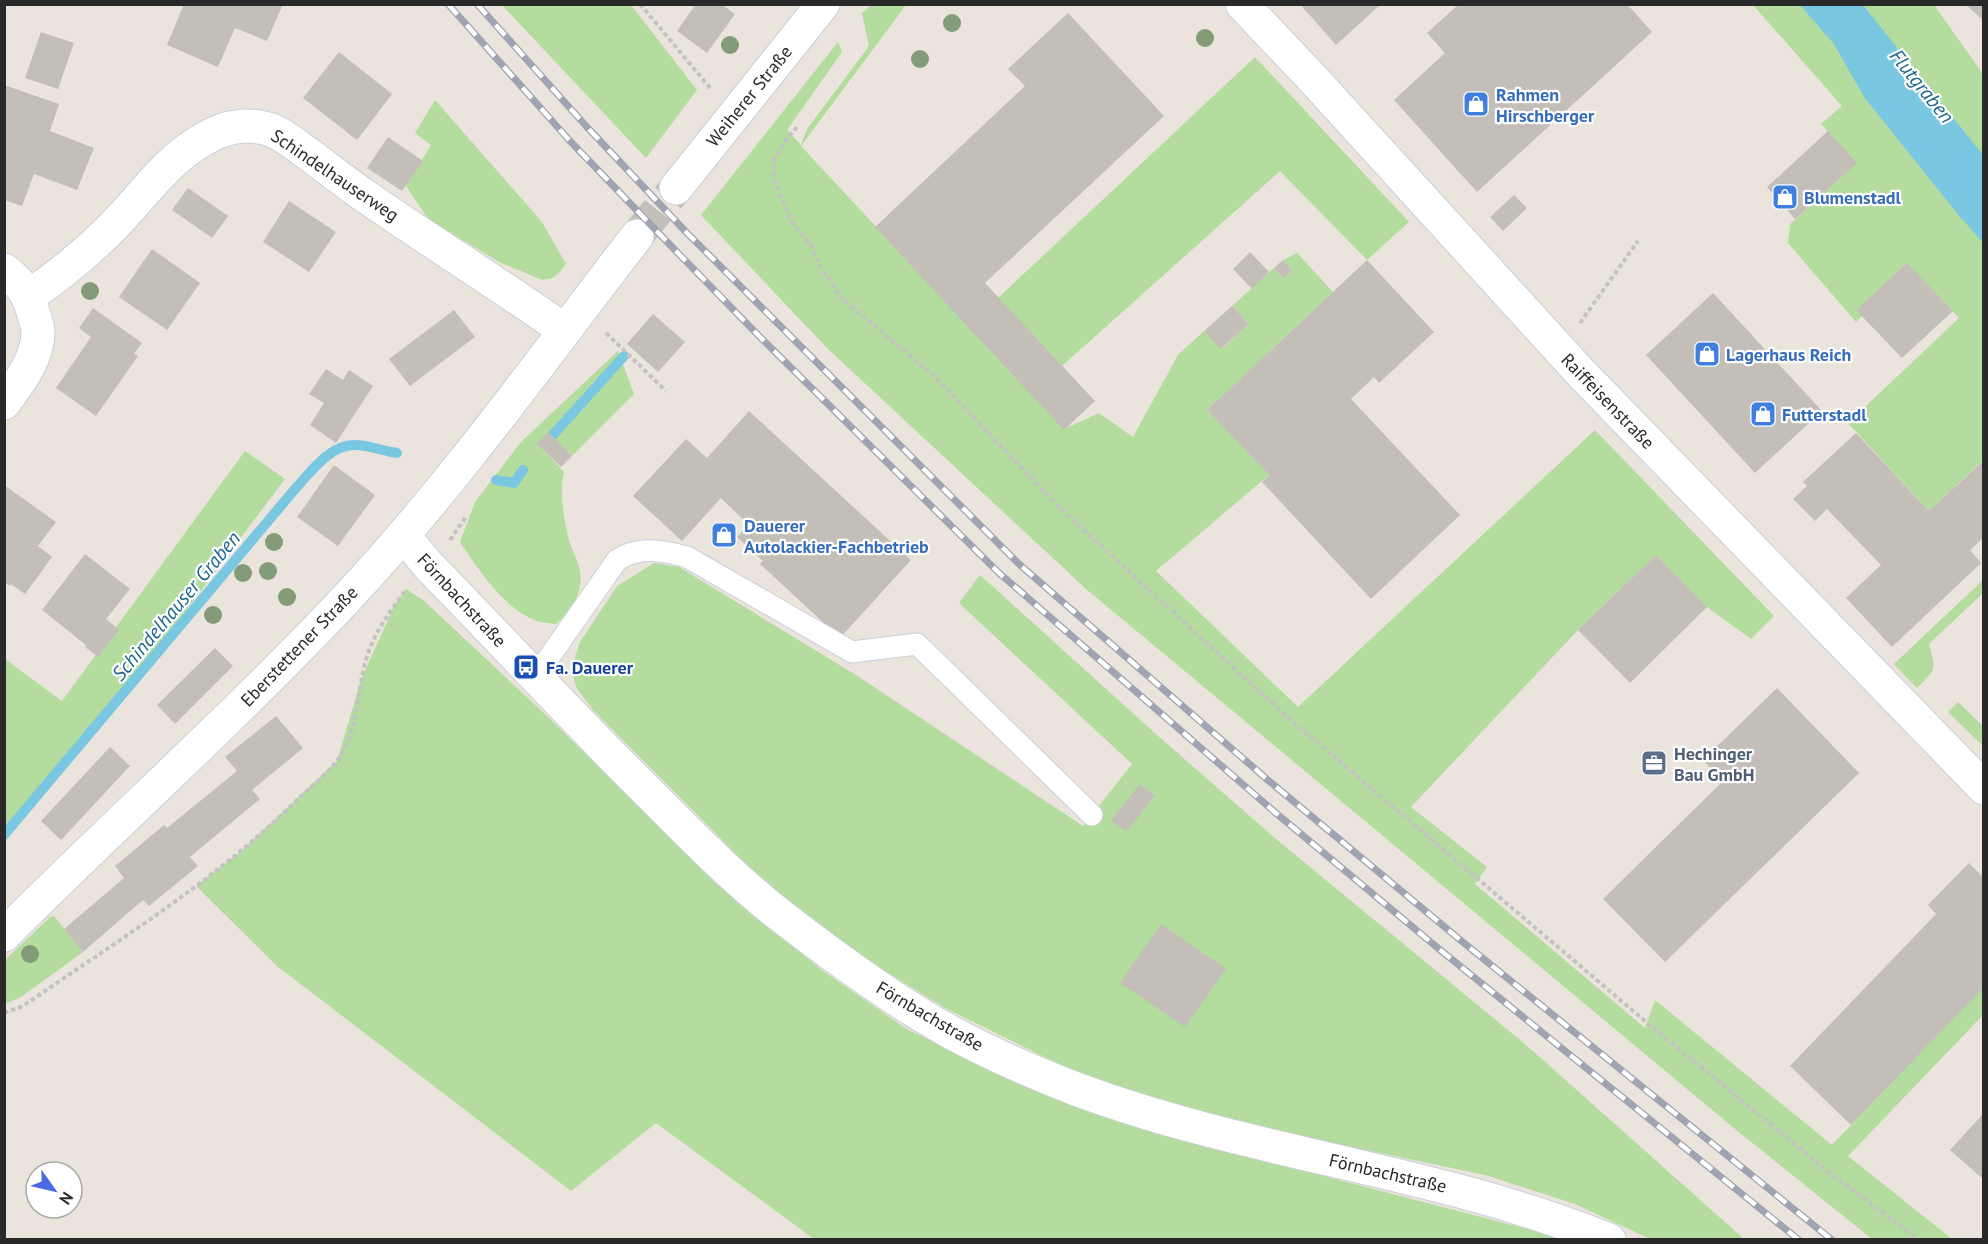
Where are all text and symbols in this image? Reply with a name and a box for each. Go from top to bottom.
street label: Weiherer Straße [701,41,797,151]
water label: Flutgraben [1884,44,1960,128]
place label: Rahmen Hirschberger [1496,83,1595,127]
shop icon: Rahmen Hirschberger [1461,89,1491,119]
street label: Schindelhauserweg [267,124,403,226]
shop icon: Blumenstadl [1770,182,1800,212]
place label: Blumenstadl [1804,186,1902,209]
shop icon: Lagerhaus Reich [1692,339,1722,369]
place label: Lagerhaus Reich [1726,343,1851,366]
street label: Raiffeisenstraße [1556,348,1660,454]
shop icon: Futterstadl [1748,399,1778,429]
place label: Futterstadl [1782,403,1867,426]
place label: Dauerer Autolackier-Fachbetrieb [744,514,929,558]
shop icon: Dauerer Autolackier-Fachbetrieb [709,520,739,550]
water label: Schindelhauser Graben [106,526,246,686]
street label: Förnbachstraße [413,548,511,652]
street label: Eberstettener Straße [236,581,362,711]
bus stop icon: Fa. Dauerer [511,652,541,682]
place label: Fa. Dauerer [546,656,634,679]
place label: Hechinger Bau GmbH [1674,742,1754,786]
office icon: Hechinger Bau GmbH [1639,748,1669,778]
street label: Förnbachstraße [872,976,988,1056]
street label: Förnbachstraße [1327,1148,1449,1198]
north arrow [24,1160,84,1220]
text: N [55,1188,78,1208]

